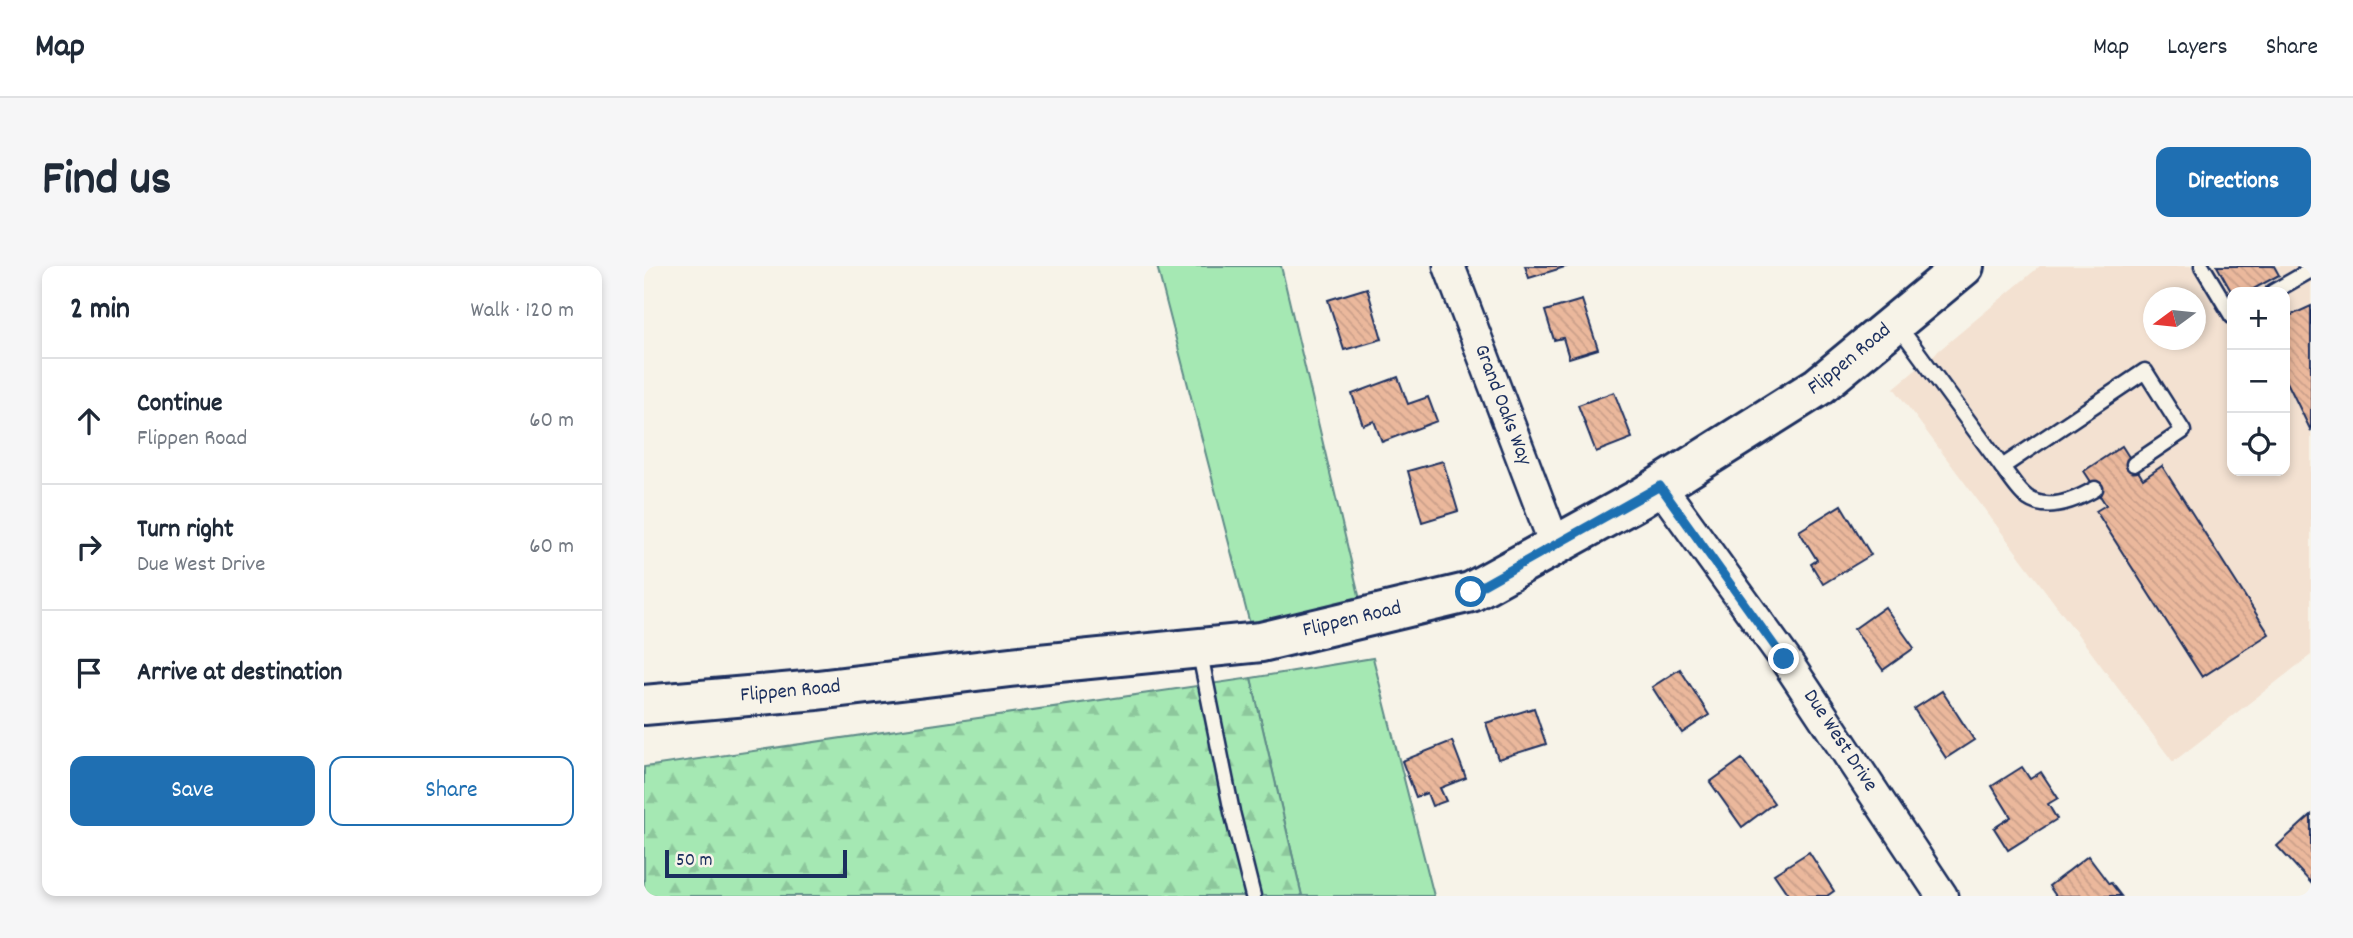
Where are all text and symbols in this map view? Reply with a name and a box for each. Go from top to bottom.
text: Map [35,25,85,72]
text: Map [2093,31,2129,65]
text: Layers [2167,31,2228,65]
text: Share [2266,31,2318,65]
text: Find us [42,147,171,217]
button: Directions [2156,147,2311,217]
north arrow [2143,287,2206,350]
map controls [2227,287,2290,476]
button: + [2227,287,2290,350]
text: 2 min [70,290,130,333]
text: Walk · 120 m [471,295,574,328]
street label: Flippen Road [1803,317,1898,404]
street label: Grand Oaks Way [1465,340,1539,471]
button: − [2227,350,2290,413]
text: Continue [137,386,222,423]
icon: ahead [70,402,108,440]
text: 60 m [529,405,574,438]
button: locate [2227,413,2290,476]
text: Flippen Road [137,423,247,456]
text: Turn right [137,512,234,549]
icon: right [70,528,108,566]
text: 60 m [529,531,574,564]
text: Due West Drive [137,549,265,582]
route start [1455,576,1486,607]
street label: Flippen Road [1300,594,1405,647]
route end [1768,643,1799,674]
icon: arrive [70,654,108,692]
text: Arrive at destination [137,655,342,692]
street label: Flippen Road [739,672,842,712]
street label: Due West Drive [1795,684,1884,798]
button: Save [70,756,315,826]
button: Share [329,756,574,826]
scale bar [665,847,847,879]
text: 50 m [676,848,713,875]

